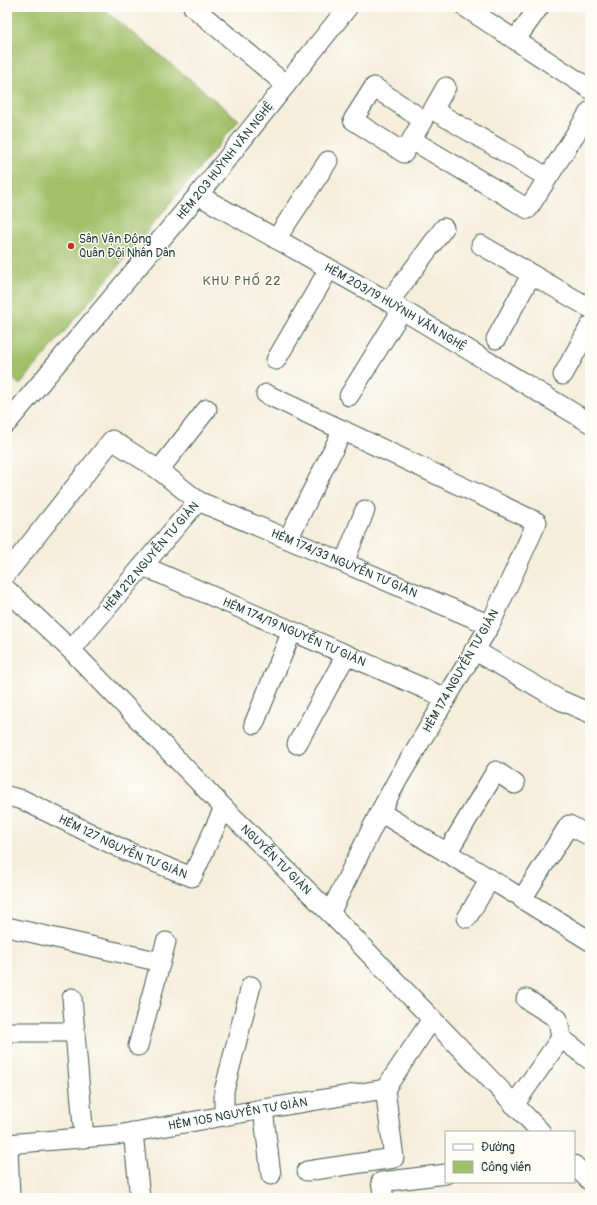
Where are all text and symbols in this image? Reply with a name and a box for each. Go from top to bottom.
street label: HẺM 203 HUỲNH VĂN NGHỆ [173,98,277,223]
place label: Sân Vận Động Quân Đội Nhân Dân [79,232,176,261]
marker: Sân Vận Động Quân Đội Nhân Dân [66,241,76,251]
street label: HẺM 203/19 HUỲNH VĂN NGHỆ [322,260,470,354]
district label: KHU PHỐ 22 [202,271,282,289]
street label: HẺM 212 NGUYỄN TƯ GIẢN [100,498,202,614]
street label: HẺM 174/33 NGUYỄN TƯ GIẢN [269,525,420,601]
street label: HẺM 174/19 NGUYỄN TƯ GIẢN [220,594,368,670]
street label: HẺM 174 NGUYỄN TƯ GIẢN [417,605,502,735]
street label: HẺM 127 NGUYỄN TƯ GIẢN [56,811,190,882]
street label: NGUYỄN TƯ GIẢN [238,821,315,898]
street label: HẺM 105 NGUYỄN TƯ GIẢN [167,1094,309,1133]
legend [445,1131,575,1183]
text: Đường [481,1140,515,1155]
text: Công viên [481,1160,531,1175]

